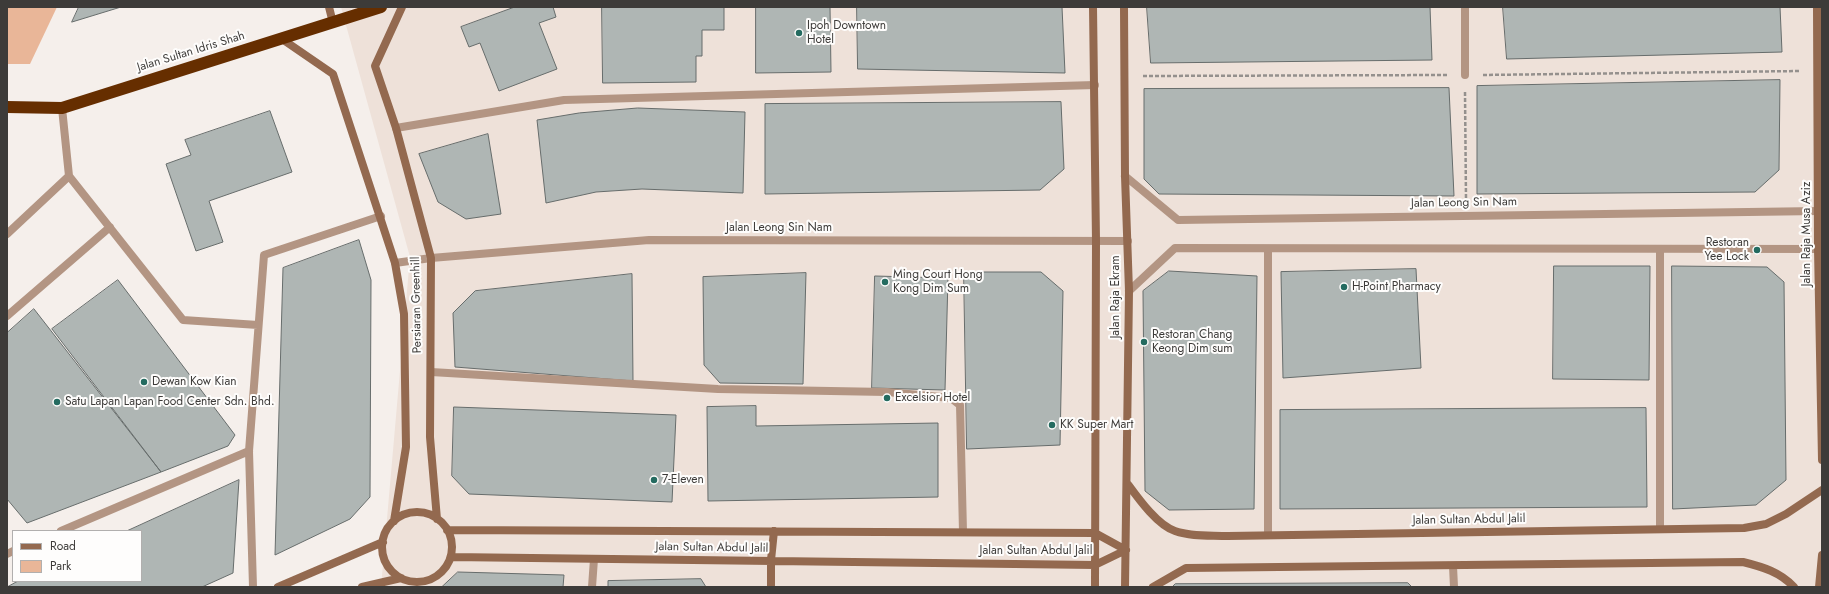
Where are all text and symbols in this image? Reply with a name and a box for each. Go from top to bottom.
place label: Ipoh Downtown Hotel [807,19,886,47]
marker: Ipoh Downtown Hotel [794,28,804,38]
street label: Jalan Sultan Idris Shah [135,29,247,75]
street label: Jalan Raja Musa Aziz [1800,182,1814,286]
street label: Jalan Leong Sin Nam [1411,195,1517,211]
street label: Jalan Leong Sin Nam [726,221,832,235]
place label: Restoran Yee Lock [1705,236,1749,264]
marker: Restoran Yee Lock [1752,245,1762,255]
street label: Jalan Raja Ekram [1109,255,1123,339]
street label: Persiaran Greenhill [409,256,425,354]
place label: Ming Court Hong Kong Dim Sum [893,268,983,296]
marker: Ming Court Hong Kong Dim Sum [880,277,890,287]
place label: H-Point Pharmacy [1352,280,1441,294]
marker: H-Point Pharmacy [1339,282,1349,292]
place label: Restoran Chang Keong Dim sum [1152,328,1233,356]
marker: Restoran Chang Keong Dim sum [1139,337,1149,347]
place label: Dewan Kow Kian [152,375,237,389]
marker: Dewan Kow Kian [139,377,149,387]
place label: Excelsior Hotel [895,391,970,405]
marker: Excelsior Hotel [882,393,892,403]
place label: Satu Lapan Lapan Food Center Sdn. Bhd. [65,395,275,409]
marker: Satu Lapan Lapan Food Center Sdn. Bhd. [52,397,62,407]
place label: KK Super Mart [1060,418,1133,432]
marker: KK Super Mart [1047,420,1057,430]
place label: 7-Eleven [662,473,704,487]
marker: 7-Eleven [649,475,659,485]
street label: Jalan Sultan Abdul Jalil [1412,512,1526,528]
legend [12,530,142,582]
text: Road [50,537,76,555]
street label: Jalan Sultan Abdul Jalil [655,540,769,556]
street label: Jalan Sultan Abdul Jalil [980,544,1092,558]
text: Park [50,557,71,575]

